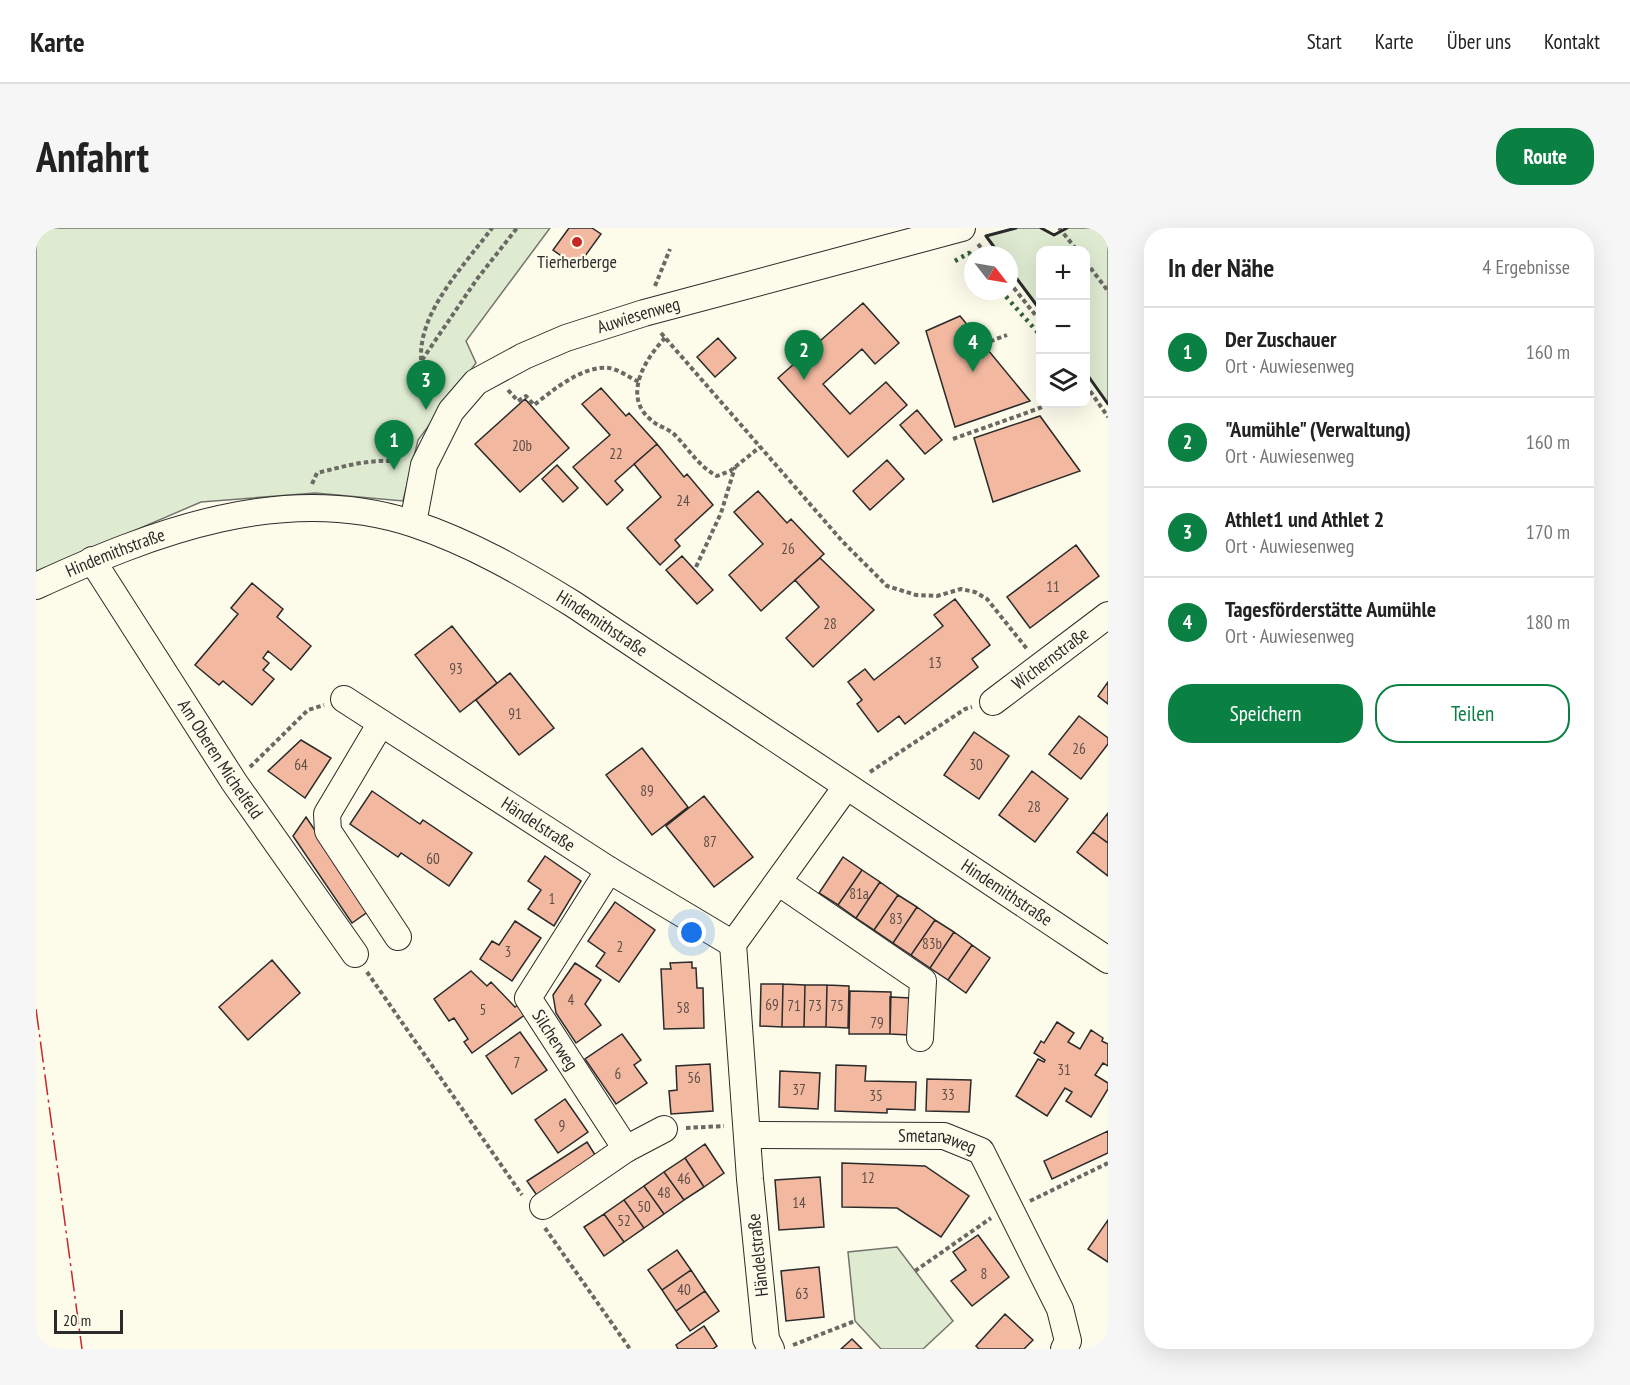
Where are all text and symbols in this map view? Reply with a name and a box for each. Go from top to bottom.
text: Karte [30,23,85,60]
text: Start [1307,28,1342,55]
text: Karte [1375,28,1414,55]
text: Über uns [1447,28,1511,55]
text: Kontakt [1544,28,1600,55]
button: Route [1496,128,1594,185]
text: Anfahrt [36,129,149,184]
marker: Tierherberge [570,235,584,249]
north arrow [964,246,1018,300]
map controls [1036,246,1090,408]
button: + [1036,246,1090,300]
place label: Tierherberge [537,250,617,273]
text: In der Nähe [1168,251,1274,284]
text: 4 Ergebnisse [1482,254,1570,280]
street label: Auwiesenweg [594,292,682,338]
button: − [1036,300,1090,354]
pin: 4 [954,322,992,372]
text: Der Zuschauer [1225,325,1337,353]
pin: 2 [784,330,824,380]
text: 1 [1183,339,1192,365]
text: 160 m [1526,339,1570,365]
text: Ort · Auwiesenweg [1225,353,1354,379]
button: layers [1036,354,1090,408]
pin: 3 [406,360,446,410]
text: "Aumühle" (Verwaltung) [1225,415,1411,443]
pin: 1 [374,420,414,470]
text: 2 [1183,429,1192,455]
text: 160 m [1526,429,1570,455]
house number: 20b [512,436,532,455]
text: Ort · Auwiesenweg [1225,443,1354,469]
house number: 22 [609,444,623,463]
house number: 24 [676,491,690,510]
text: Athlet1 und Athlet 2 [1225,505,1384,533]
text: 3 [1183,519,1192,545]
text: 170 m [1526,519,1570,545]
street label: Hindemithstraße [62,523,168,582]
text: Ort · Auwiesenweg [1225,533,1354,559]
house number: 26 [781,539,795,558]
house number: 11 [1046,577,1060,596]
street label: Hindemithstraße [552,585,652,661]
text: Tagesförderstätte Aumühle [1225,595,1436,623]
text: 4 [1183,609,1192,635]
text: 180 m [1526,609,1570,635]
house number: 28 [823,614,837,633]
street label: Wichernstraße [1007,622,1093,695]
text: Ort · Auwiesenweg [1225,623,1354,649]
house number: 13 [928,653,942,672]
house number: 93 [449,659,463,678]
button: Speichern [1168,684,1363,743]
button: Teilen [1375,684,1570,743]
street label: Am Oberen Michelfeld [173,695,268,823]
house number: 91 [508,704,522,723]
house number: 26 [1072,739,1086,758]
house number: 64 [294,755,308,774]
house number: 30 [969,755,983,774]
house number: 89 [640,781,654,800]
street label: Händelstraße [497,791,580,856]
house number: 28 [1027,797,1041,816]
house number: 87 [703,832,717,851]
house number: 60 [426,849,440,868]
street label: Hindemithstraße [957,854,1057,931]
house number: 81a [849,884,869,903]
house number: 1 [549,889,555,908]
house number: 83 [889,909,903,928]
your location [677,918,706,947]
house number: 83b [922,934,942,953]
house number: 2 [617,937,623,956]
house number: 3 [505,942,511,961]
house number: 4 [568,990,575,1009]
house number: 69 [765,995,779,1014]
house number: 71 [787,996,801,1015]
house number: 73 [808,996,822,1015]
house number: 75 [830,996,844,1015]
house number: 58 [676,998,690,1017]
house number: 5 [480,1000,486,1019]
street label: Silcherweg [527,1005,584,1075]
house number: 79 [870,1013,884,1032]
house number: 7 [514,1053,520,1072]
house number: 31 [1057,1060,1071,1079]
house number: 6 [615,1064,622,1083]
house number: 56 [687,1068,701,1087]
house number: 37 [792,1080,806,1099]
house number: 33 [941,1085,955,1104]
house number: 35 [869,1086,883,1105]
house number: 9 [559,1116,565,1135]
street label: Smetanaweg [898,1124,980,1159]
house number: 12 [861,1168,875,1187]
house number: 46 [677,1169,691,1188]
house number: 48 [657,1183,671,1202]
house number: 14 [792,1193,806,1212]
house number: 50 [637,1197,651,1216]
house number: 52 [617,1211,631,1230]
street label: Händelstraße [742,1212,773,1298]
house number: 8 [981,1264,987,1283]
house number: 40 [677,1280,691,1299]
house number: 63 [795,1284,809,1303]
scale bar [54,1307,123,1334]
text: 20 m [63,1310,91,1330]

